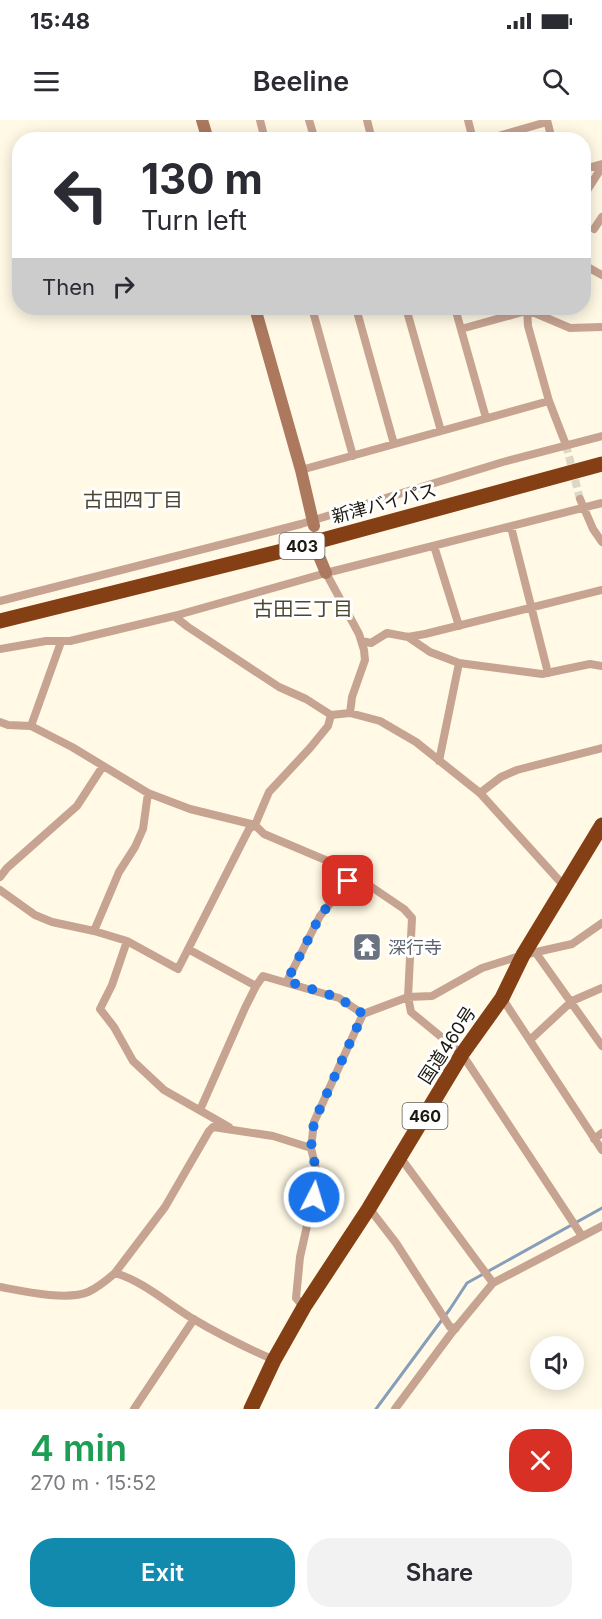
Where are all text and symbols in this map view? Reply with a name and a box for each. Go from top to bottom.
text: 15:48 [30,8,90,34]
icon: menu [30,65,63,98]
text: Beeline [253,65,349,98]
icon: search [539,65,572,98]
text: 130 m [141,153,263,204]
icon: left [42,156,120,234]
text: Turn left [141,204,247,237]
icon: right [107,270,140,303]
text: Then [42,274,95,300]
street label: 新津バイパス [329,479,439,527]
district label: 古田四丁目 [83,488,183,512]
road number: 403 [280,533,324,559]
district label: 古田三丁目 [253,597,353,621]
pin [322,855,373,906]
icon: arrive [331,864,364,897]
temple icon: 深行寺 [351,931,383,963]
place label: 深行寺 [388,937,442,958]
street label: 国道460号 [414,1002,480,1088]
road number: 460 [402,1103,448,1129]
position arrow [282,1165,346,1229]
map controls [530,1336,584,1390]
button: sound [530,1336,584,1390]
text: 4 min [30,1426,127,1470]
button: close [509,1429,572,1492]
text: 270 m · 15:52 [30,1471,156,1495]
button: Exit [30,1538,295,1607]
button: Share [307,1538,572,1607]

